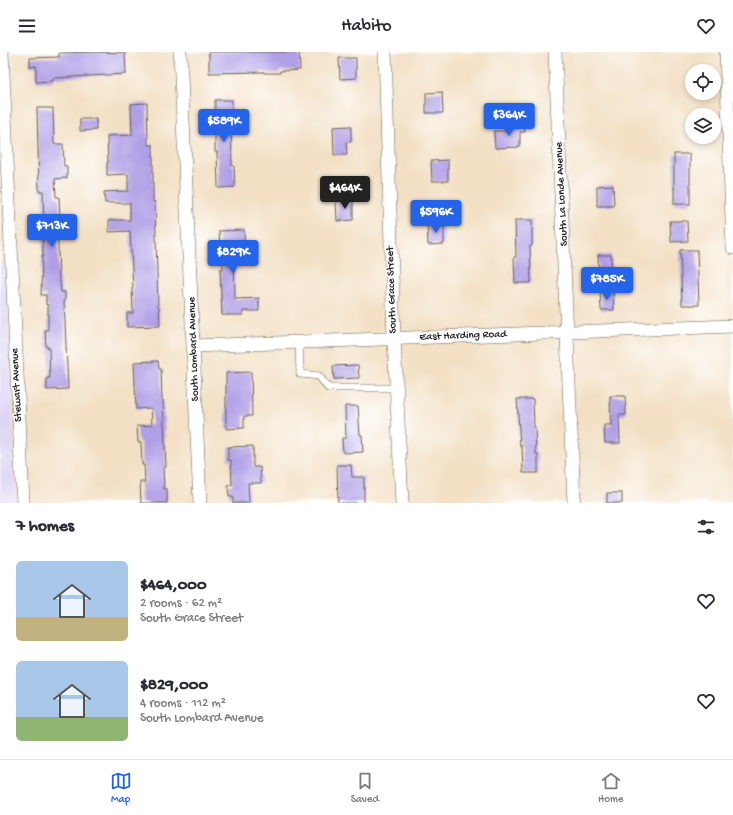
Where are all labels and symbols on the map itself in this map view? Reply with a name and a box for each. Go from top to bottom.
pin: $364K [481,103,537,137]
pin: $589K [196,109,252,143]
street label: South La Londe Avenue [553,141,571,246]
pin: $464K [317,176,373,210]
pin: $596K [408,200,464,234]
pin: $713K [24,214,80,248]
pin: $829K [205,240,261,274]
street label: South Grace Street [384,245,400,334]
pin: $785K [579,267,635,301]
street label: South Lombard Avenue [186,296,202,401]
street label: East Harding Road [419,328,508,344]
street label: Stewart Avenue [9,347,25,422]

